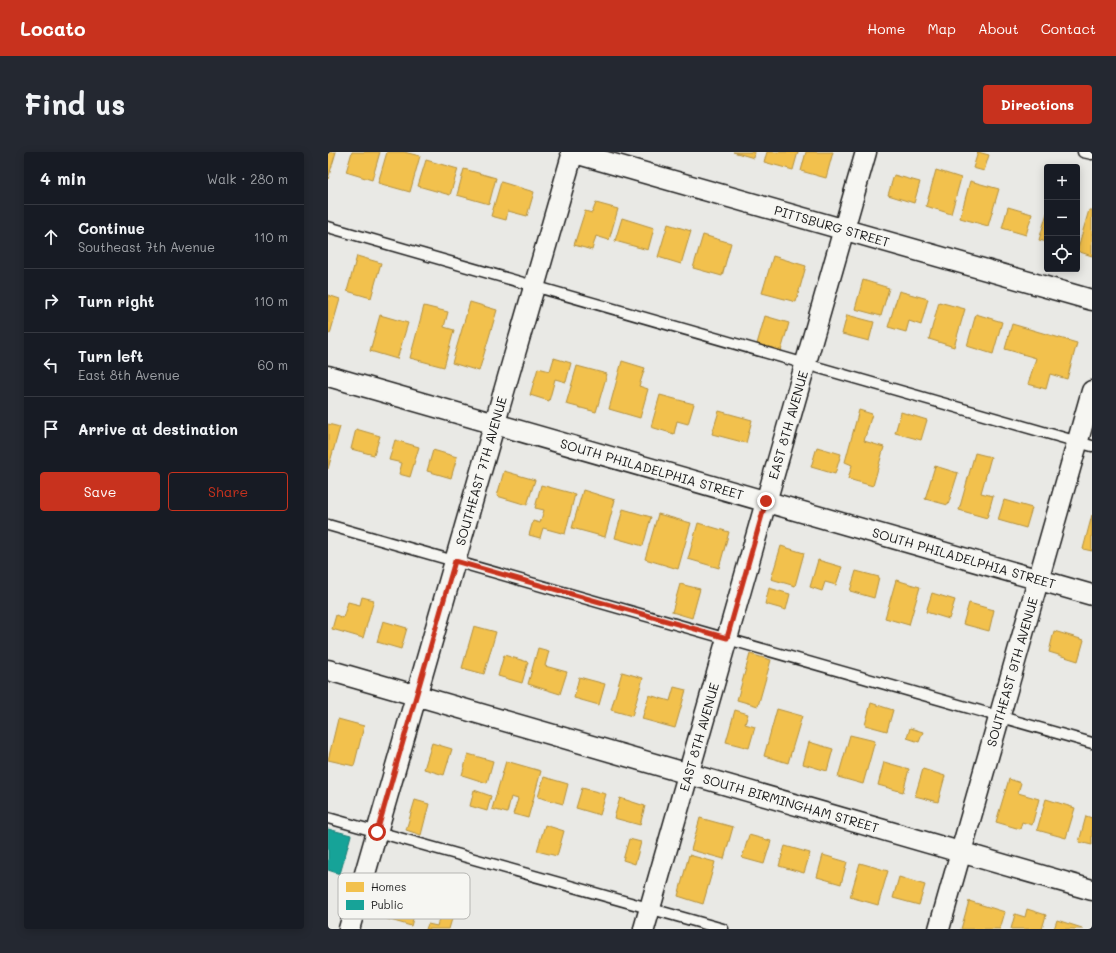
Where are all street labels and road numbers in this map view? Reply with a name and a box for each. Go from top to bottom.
street label: PITTSBURG STREET [772,201,892,250]
street label: EAST 8TH AVENUE [764,369,811,481]
street label: SOUTHEAST 7TH AVENUE [451,394,510,547]
street label: SOUTH PHILADELPHIA STREET [558,434,746,503]
street label: SOUTH PHILADELPHIA STREET [870,523,1058,592]
street label: SOUTHEAST 9TH AVENUE [982,595,1041,749]
street label: EAST 8TH AVENUE [675,681,722,793]
street label: SOUTH BIRMINGHAM STREET [701,769,881,836]

